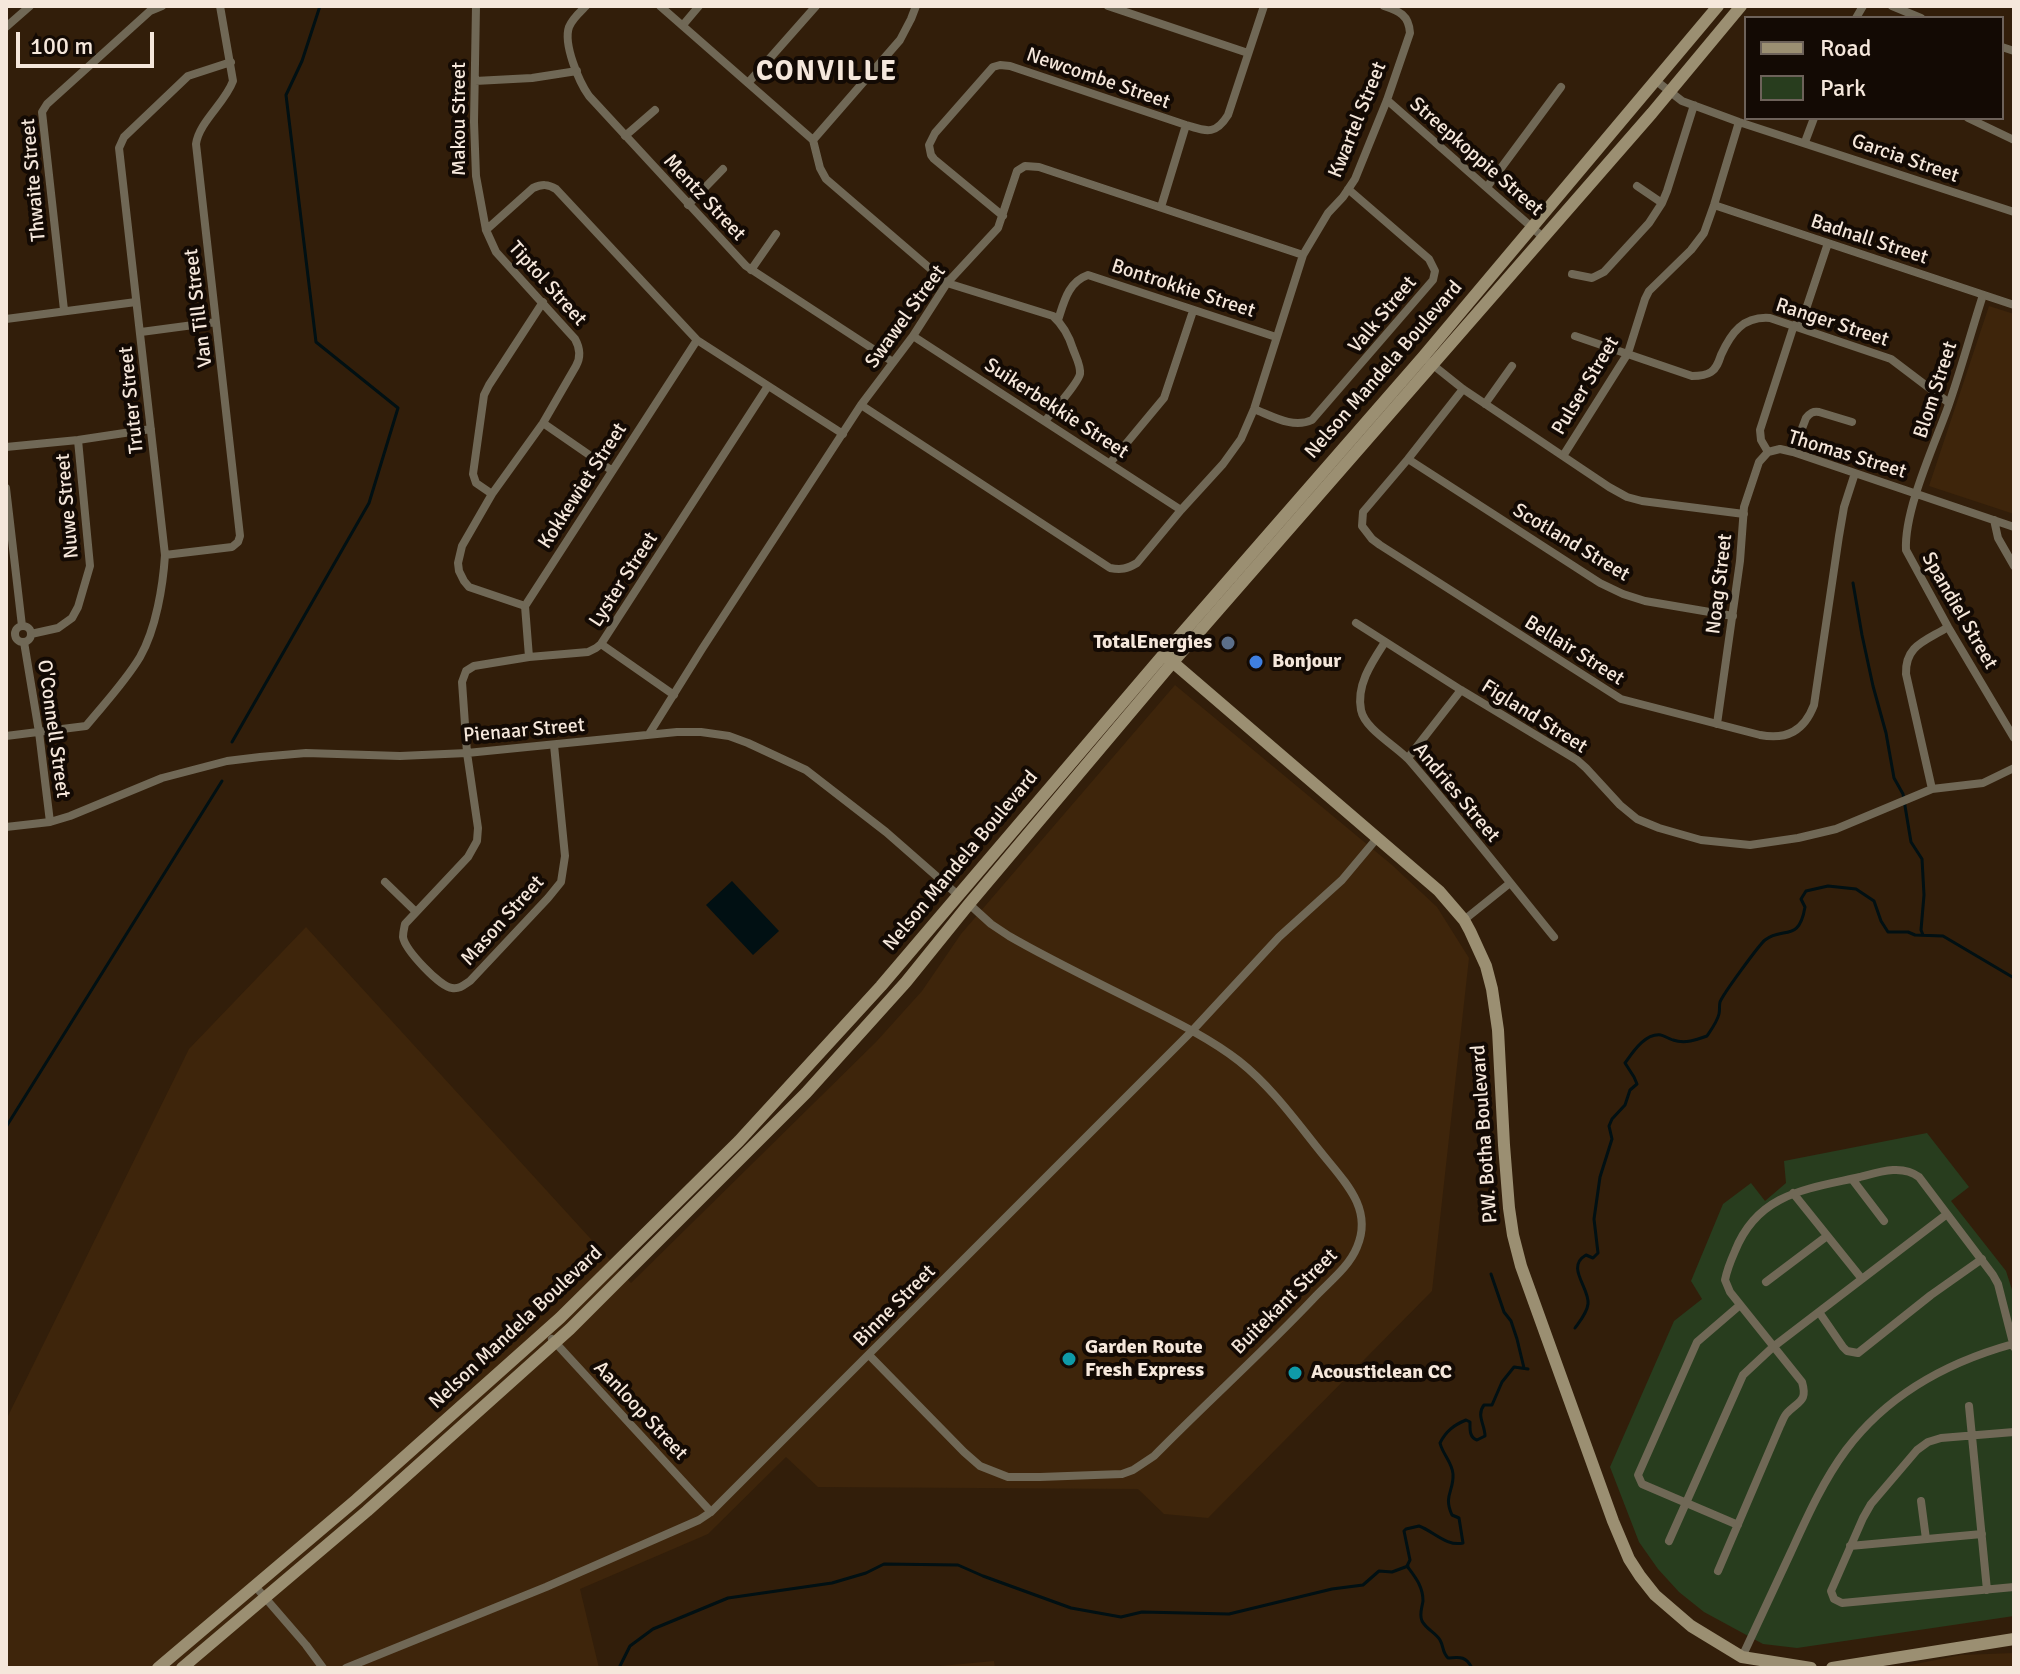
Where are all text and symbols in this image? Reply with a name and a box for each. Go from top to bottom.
scale bar [20,16,158,66]
legend [1744,16,2004,120]
text: 100 m [30,31,93,61]
text: Road [1820,33,1871,63]
street label: Newcombe Street [1023,43,1173,115]
district label: CONVILLE [756,56,898,90]
street label: Kwartel Street [1324,59,1392,181]
street label: Makou Street [448,62,472,176]
text: Park [1820,73,1866,103]
street label: Streepkoppie Street [1404,93,1548,221]
street label: Thwaite Street [17,117,51,243]
street label: Garcia Street [1848,129,1962,189]
street label: Mentz Street [658,150,750,246]
street label: Badnall Street [1807,210,1931,270]
street label: Tiptol Street [503,237,591,331]
street label: Van Till Street [180,247,218,369]
street label: Bontrokkie Street [1108,254,1258,324]
street label: Swawel Street [861,261,951,373]
street label: Valk Street [1344,272,1422,358]
street label: Nelson Mandela Boulevard [1300,276,1468,464]
street label: Ranger Street [1772,293,1892,353]
street label: Pulser Street [1547,332,1625,440]
street label: Blom Street [1909,338,1963,442]
street label: Truter Street [114,345,150,455]
street label: Suikerbekkie Street [980,354,1132,464]
street label: Kokkewiet Street [533,419,633,553]
street label: Thomas Street [1785,426,1909,484]
street label: Nuwe Street [51,453,85,559]
street label: Scotland Street [1508,499,1634,587]
street label: Lyster Street [584,528,664,632]
street label: Noag Street [1702,532,1738,636]
street label: Spandiel Street [1916,548,2002,674]
street label: Bellair Street [1520,611,1628,691]
place label: TotalEnergies [1094,631,1212,655]
marker: TotalEnergies [1219,634,1237,652]
place label: Bonjour [1272,650,1341,674]
marker: Bonjour [1247,653,1265,671]
street label: O'Connell Street [31,658,75,800]
street label: Figland Street [1477,675,1591,759]
street label: Pienaar Street [462,714,586,748]
street label: Andries Street [1408,739,1504,847]
street label: Nelson Mandela Boulevard [879,766,1043,956]
street label: Mason Street [456,871,550,971]
street label: P.W. Botha Boulevard [1467,1044,1503,1224]
street label: Nelson Mandela Boulevard [424,1241,608,1415]
street label: Buitekant Street [1227,1244,1343,1360]
street label: Binne Street [849,1260,941,1352]
place label: Garden Route Fresh Express [1085,1336,1204,1383]
marker: Garden Route Fresh Express [1060,1350,1078,1368]
street label: Aanloop Street [588,1356,692,1466]
place label: Acousticlean CC [1311,1361,1452,1385]
marker: Acousticlean CC [1286,1364,1304,1382]

